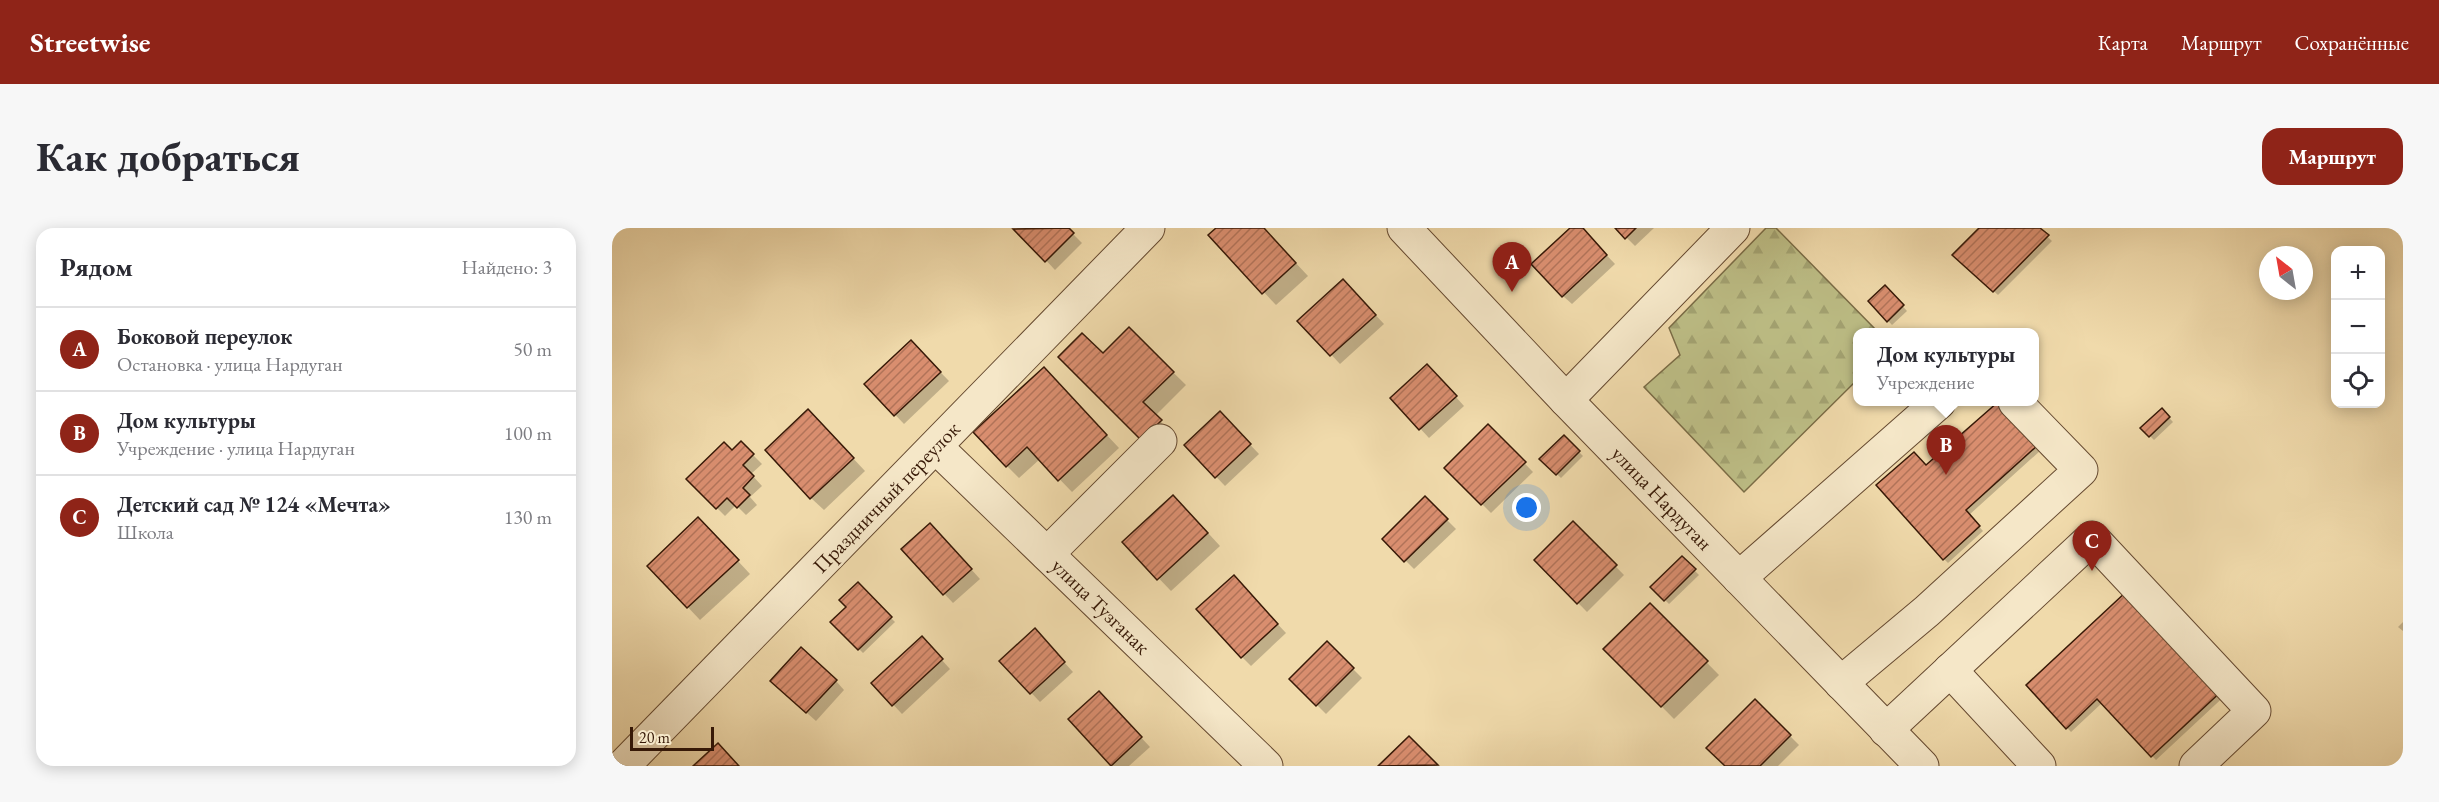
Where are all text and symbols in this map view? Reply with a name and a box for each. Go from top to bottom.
text: Streetwise [30,24,150,60]
text: Карта [2098,29,2148,56]
text: Маршрут [2181,29,2262,56]
text: Сохранённые [2295,29,2409,56]
button: Маршрут [2262,128,2403,185]
text: Как добраться [36,129,300,184]
pin: A [1492,242,1532,292]
north arrow [2259,246,2313,300]
map controls [2331,246,2385,408]
button: + [2331,246,2385,300]
text: Рядом [60,250,133,284]
text: Найдено: 3 [461,254,552,280]
button: − [2331,300,2385,354]
text: Боковой переулок [117,322,293,351]
popup [1853,328,2039,406]
text: A [72,336,87,362]
text: 50 m [513,336,552,362]
text: Дом культуры [1877,340,2015,369]
text: Остановка · улица Нардуган [117,351,343,377]
button: locate [2331,354,2385,408]
text: Учреждение [1877,369,1975,395]
text: Дом культуры [117,406,256,435]
street label: Праздничный переулок [807,415,965,579]
text: B [73,420,86,446]
text: 100 m [504,420,552,446]
pin: B [1926,426,1966,475]
text: Учреждение · улица Нардуган [117,435,355,461]
street label: улица Нардуган [1606,440,1718,556]
text: Детский сад № 124 «Мечта» [117,490,391,519]
your location [1512,493,1541,522]
text: C [72,504,87,530]
text: 130 m [504,504,552,530]
text: Школа [117,519,174,545]
pin: C [2072,522,2112,571]
street label: улица Тузганак [1046,552,1156,660]
scale bar [630,724,714,752]
text: 20 m [639,727,670,748]

